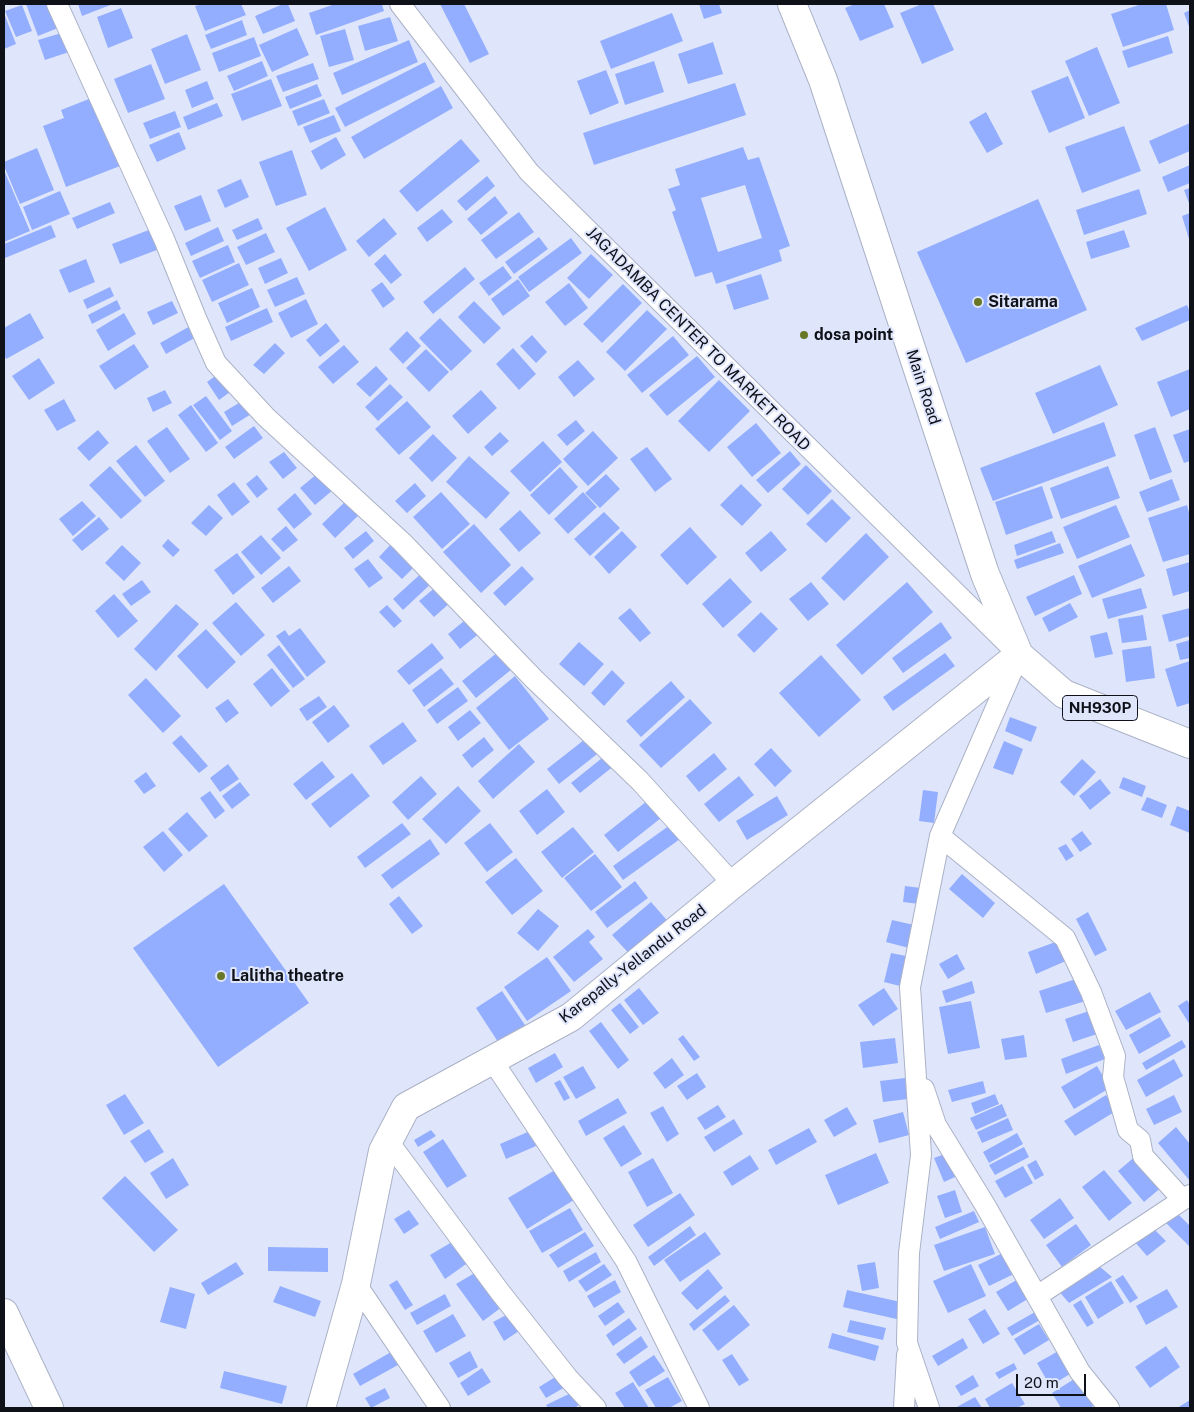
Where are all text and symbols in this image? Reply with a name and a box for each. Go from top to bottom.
street label: JAGADAMBA CENTER TO MARKET ROAD [582,223,814,455]
place label: Sitarama [988,292,1058,312]
marker: Sitarama [972,296,984,308]
place label: dosa point [814,325,893,345]
marker: dosa point [798,329,810,341]
street label: Main Road [902,347,944,427]
road number: NH930P [1062,696,1138,720]
street label: Karepally-Yellandu Road [556,901,710,1027]
place label: Lalitha theatre [231,966,344,986]
marker: Lalitha theatre [215,970,227,982]
scale bar [1019,1364,1089,1396]
text: 20 m [1024,1374,1059,1391]

